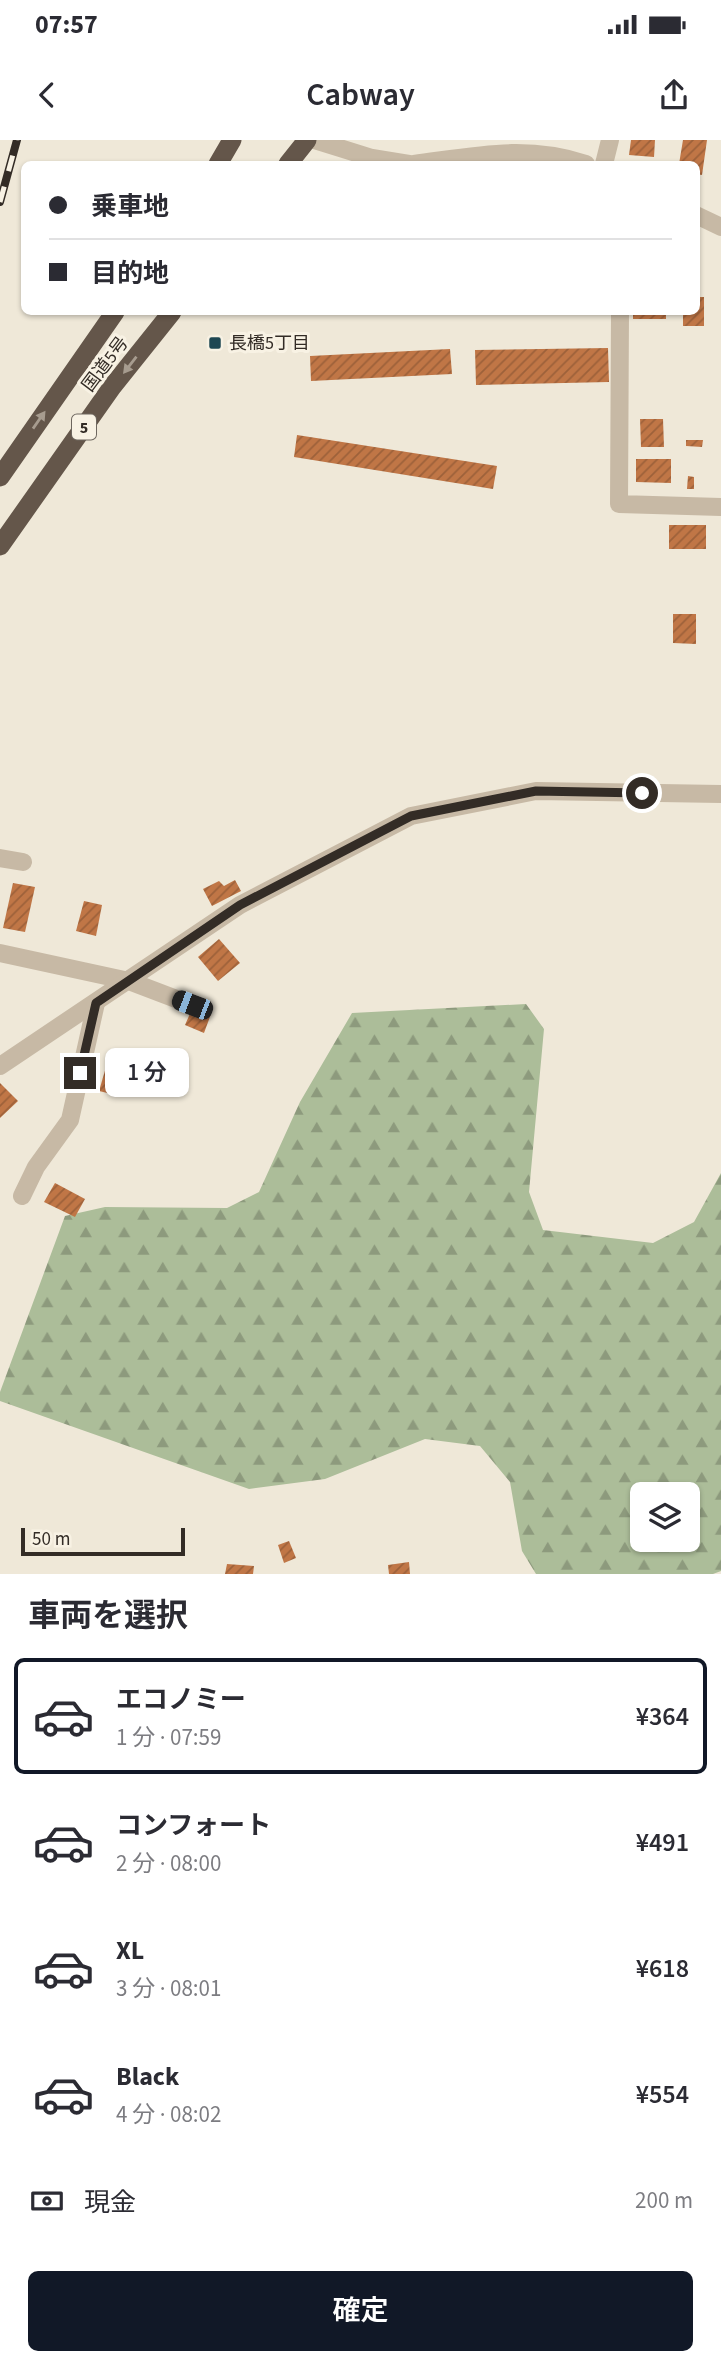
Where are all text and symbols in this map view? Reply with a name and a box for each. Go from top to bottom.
text: 07:57 [35,6,98,43]
text: Cabway [306,72,415,118]
icon: back [28,76,66,114]
icon: share [655,76,693,114]
text: 乗車地 [91,188,169,225]
text: 目的地 [91,255,169,292]
place label: 長橋5丁目 [229,331,310,356]
street label: 国道5号 [76,332,134,397]
marker: 長橋5丁目 [207,335,223,351]
one-way arrow [123,356,138,374]
one-way arrow [32,411,46,429]
road number: 5 [72,414,96,440]
route start [626,777,658,809]
car [169,988,216,1022]
callout: 1 分 [104,1048,188,1098]
text: 1 分 [127,1056,167,1089]
route end [64,1057,96,1089]
map controls [630,1482,700,1552]
button: layers [630,1482,700,1552]
scale bar [21,1525,186,1557]
text: 50 m [32,1526,70,1553]
text: 車両を選択 [28,1593,188,1639]
text: エコノミー [116,1681,246,1718]
icon: car [32,1685,95,1748]
text: ¥364 [636,1698,689,1735]
text: 1 分 · 07:59 [116,1721,221,1754]
text: コンフォート [116,1807,271,1844]
icon: car [32,1811,95,1874]
text: ¥491 [636,1824,689,1861]
text: 2 分 · 08:00 [116,1847,221,1880]
text: XL [116,1932,144,1969]
icon: car [32,1937,95,2000]
text: ¥618 [636,1950,689,1987]
text: 3 分 · 08:01 [116,1972,221,2005]
text: Black [116,2058,179,2095]
icon: car [32,2063,95,2126]
text: ¥554 [636,2076,689,2113]
text: 4 分 · 08:02 [116,2098,221,2131]
icon: cash [28,2182,66,2220]
text: 現金 [84,2184,136,2221]
text: 200 m [635,2184,693,2217]
button: 確定 [28,2271,693,2351]

